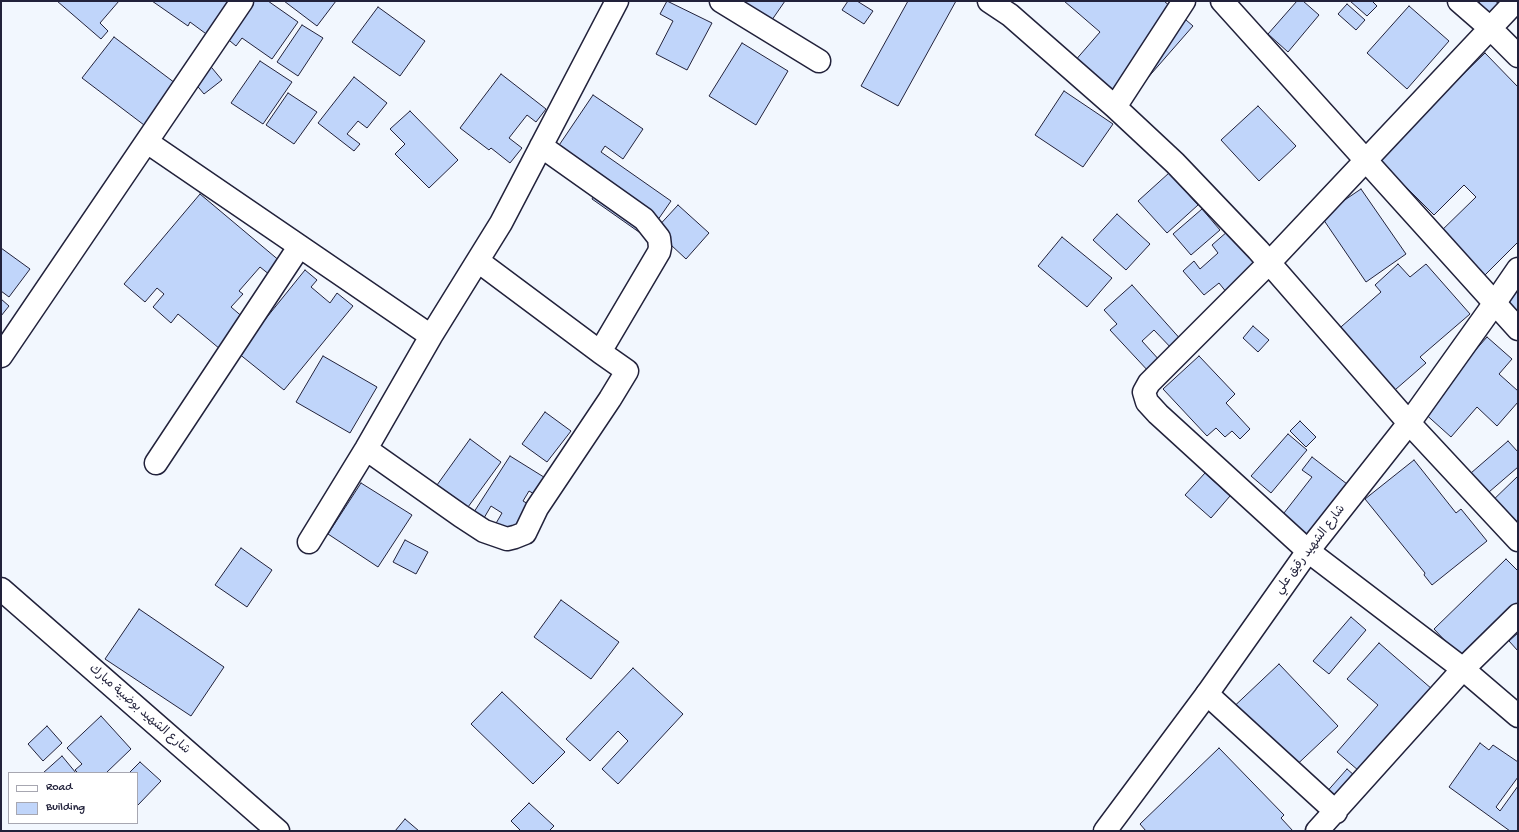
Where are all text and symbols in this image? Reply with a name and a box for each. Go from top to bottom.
street label: شارع الشهيد رقيق علي [1273,503,1349,597]
street label: شارع الشهيد بوضبية مبارك [86,662,192,758]
legend [8,772,138,824]
text: Road [46,781,72,795]
text: Building [46,801,85,815]

